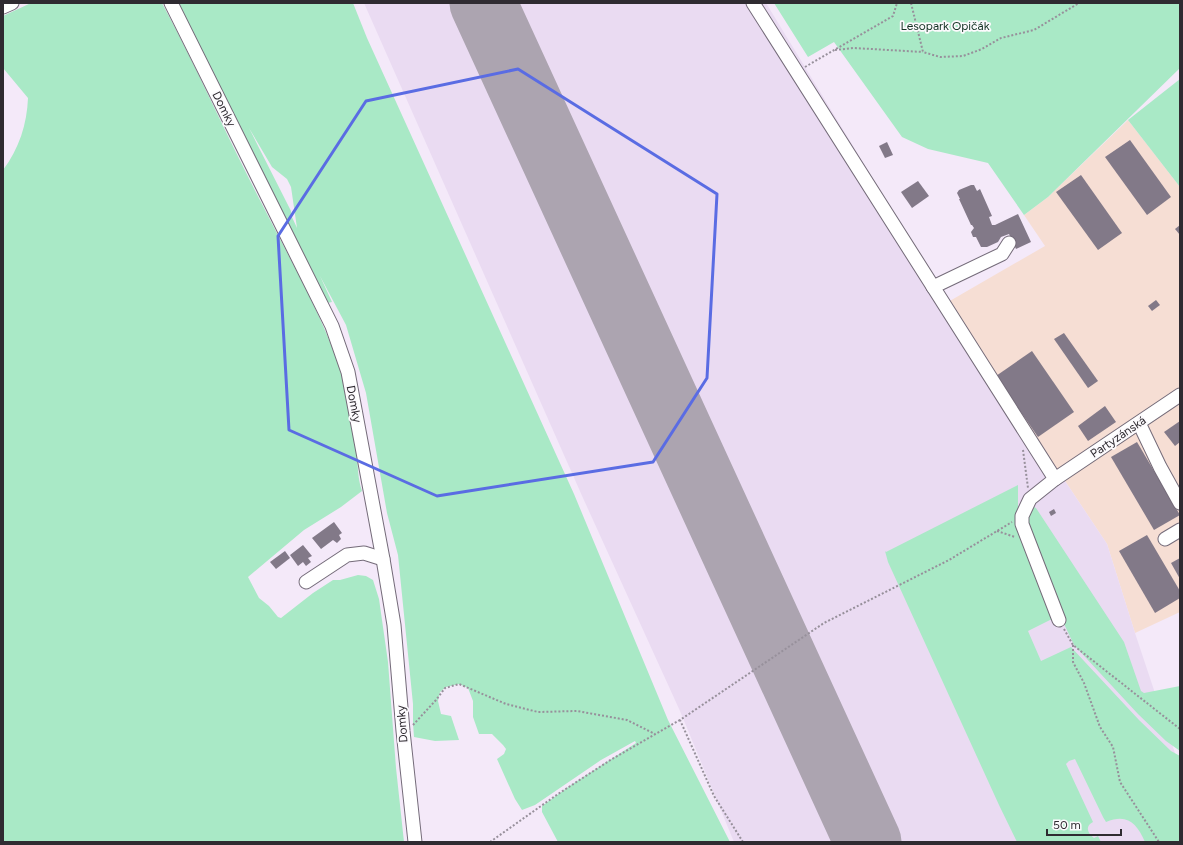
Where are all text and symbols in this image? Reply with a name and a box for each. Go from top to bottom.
park label: Lesopark Opičák [900,19,990,33]
street label: Domky [209,89,239,130]
street label: Domky [344,384,365,424]
street label: Partyzánská [1088,413,1148,461]
street label: Domky [393,704,411,743]
scale bar [1047,811,1121,837]
text: 50 m [1053,818,1081,832]

